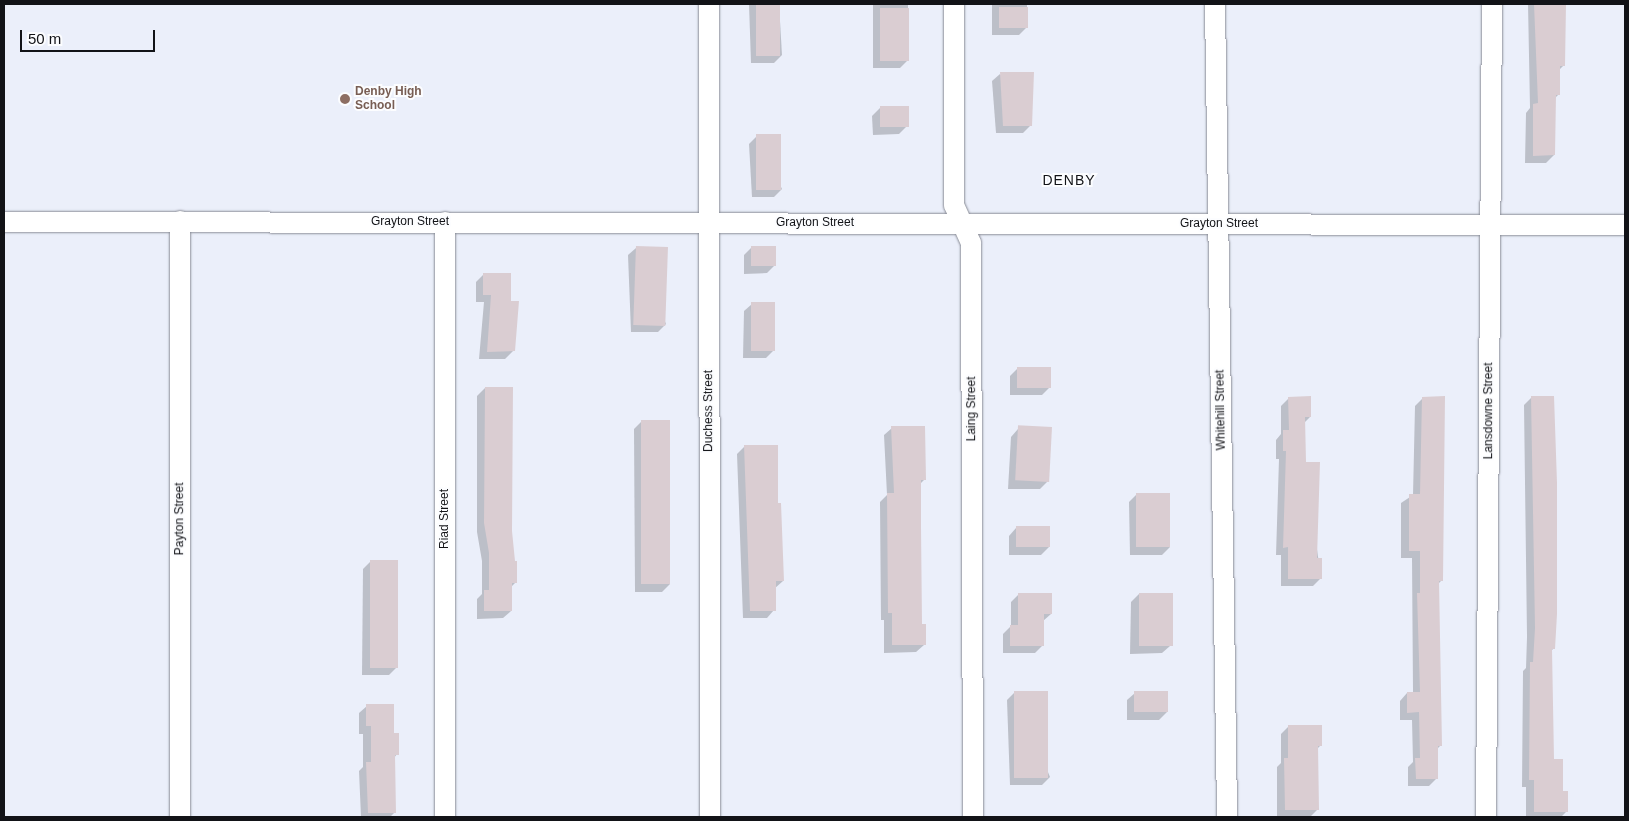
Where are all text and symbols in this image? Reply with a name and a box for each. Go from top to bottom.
scale bar [22,20,158,52]
text: 50 m [28,30,61,47]
place label: Denby High School [355,85,422,113]
marker: Denby High School [339,93,351,105]
district label: DENBY [1042,172,1096,188]
street label: Grayton Street [371,215,449,229]
street label: Grayton Street [776,216,854,230]
street label: Grayton Street [1180,217,1258,231]
street label: Lansdowne Street [1482,363,1496,459]
street label: Duchess Street [702,370,716,452]
street label: Whitehill Street [1213,370,1229,450]
street label: Laing Street [965,377,979,441]
street label: Payton Street [173,483,187,555]
street label: Riad Street [438,489,452,549]

